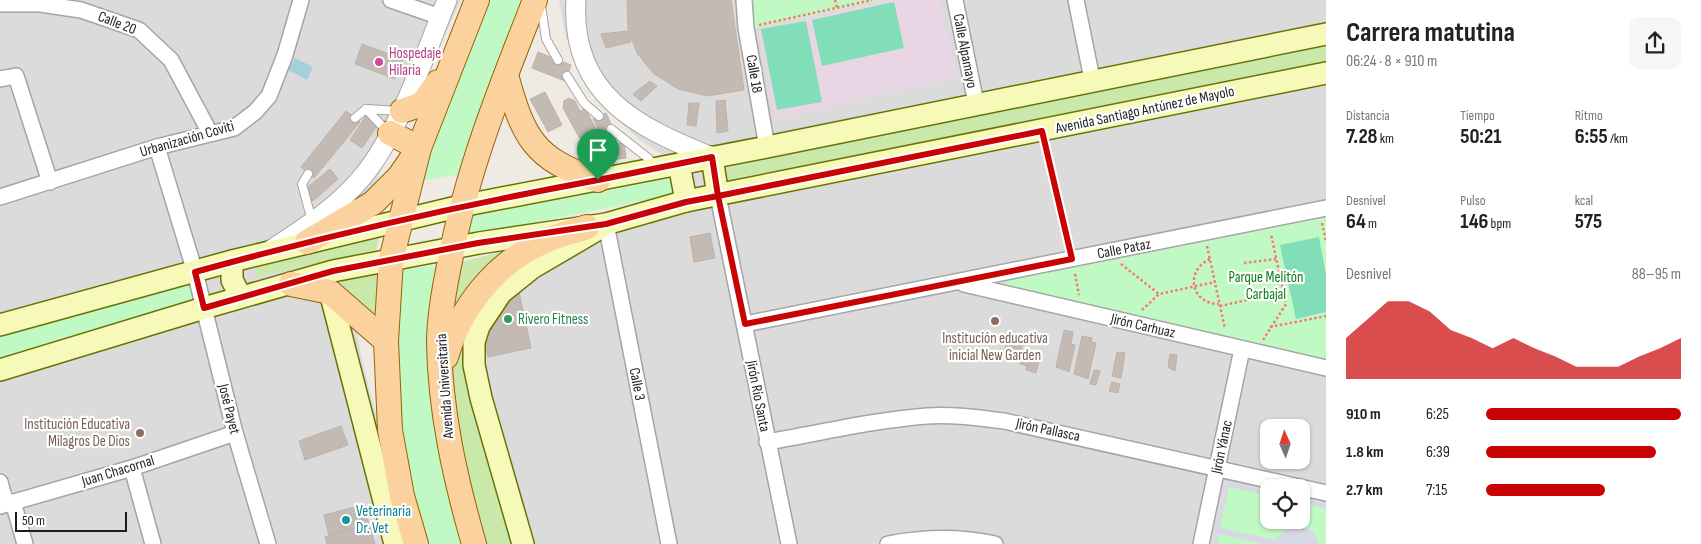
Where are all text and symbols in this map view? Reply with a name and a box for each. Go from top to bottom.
street label: Calle 20 [95,7,139,39]
street label: Calle Alpamayo [948,12,982,90]
text: Carrera matutina [1346,16,1515,49]
button: share [1629,17,1681,69]
place label: Hospedaje Hilaria [389,44,441,80]
text: 06:24 · 8 × 910 m [1346,52,1437,71]
street label: Calle 18 [741,53,767,95]
marker: Hospedaje Hilaria [373,56,385,68]
street label: Avenida Santiago Antúnez de Mayolo [1053,82,1236,138]
text: Distancia [1346,107,1390,124]
text: Tiempo [1460,107,1495,124]
text: Ritmo [1575,107,1603,124]
street label: Urbanización Coviti [138,116,236,162]
text: 7.28 [1346,124,1378,149]
text: 50:21 [1460,124,1501,149]
text: 6:55 [1575,124,1608,149]
pin [577,129,619,180]
text: km [1378,130,1394,147]
text: /km [1608,130,1628,147]
icon: arrive [584,136,612,164]
text: Desnivel [1346,192,1386,209]
text: Pulso [1460,192,1486,209]
text: kcal [1575,192,1593,209]
text: 64 [1346,209,1366,234]
text: 146 [1460,209,1488,234]
text: 575 [1575,209,1602,234]
text: m [1366,215,1377,232]
text: bpm [1488,215,1511,232]
street label: Calle Pataz [1095,234,1153,264]
text: Desnivel [1346,265,1391,284]
text: 88–95 m [1632,265,1681,284]
park label: Parque Melitón Carbajal [1229,268,1303,304]
street label: Jirón Carhuaz [1108,309,1178,343]
place label: Rivero Fitness [518,310,588,329]
marker: Rivero Fitness [502,313,514,325]
marker: Institución educativa inicial New Garden [989,315,1001,327]
place label: Institución educativa inicial New Garden [942,329,1048,365]
street label: Avenida Universitaria [432,333,458,440]
street label: Jirón Río Santa [742,358,774,434]
street label: Calle 3 [625,366,649,402]
street label: José Payet [213,381,245,437]
text: 910 m [1346,405,1381,424]
text: 6:25 [1426,405,1449,424]
street label: Jirón Pallasca [1013,414,1082,446]
place label: Institución Educativa Milagros De Dios [24,415,130,451]
street label: Jirón Yánac [1207,418,1237,477]
north arrow [1260,419,1310,469]
map controls [1260,419,1310,529]
marker: Institución Educativa Milagros De Dios [134,427,146,439]
text: 1.8 km [1346,443,1384,462]
text: 6:39 [1426,443,1450,462]
street label: Juan Chacornal [78,451,157,491]
button: locate [1260,479,1310,529]
text: 2.7 km [1346,481,1383,500]
text: 7:15 [1426,481,1447,500]
place label: Veterinaria Dr. Vet [356,502,411,538]
scale bar [15,509,128,532]
text: 50 m [22,512,45,529]
marker: Veterinaria Dr. Vet [340,514,352,526]

